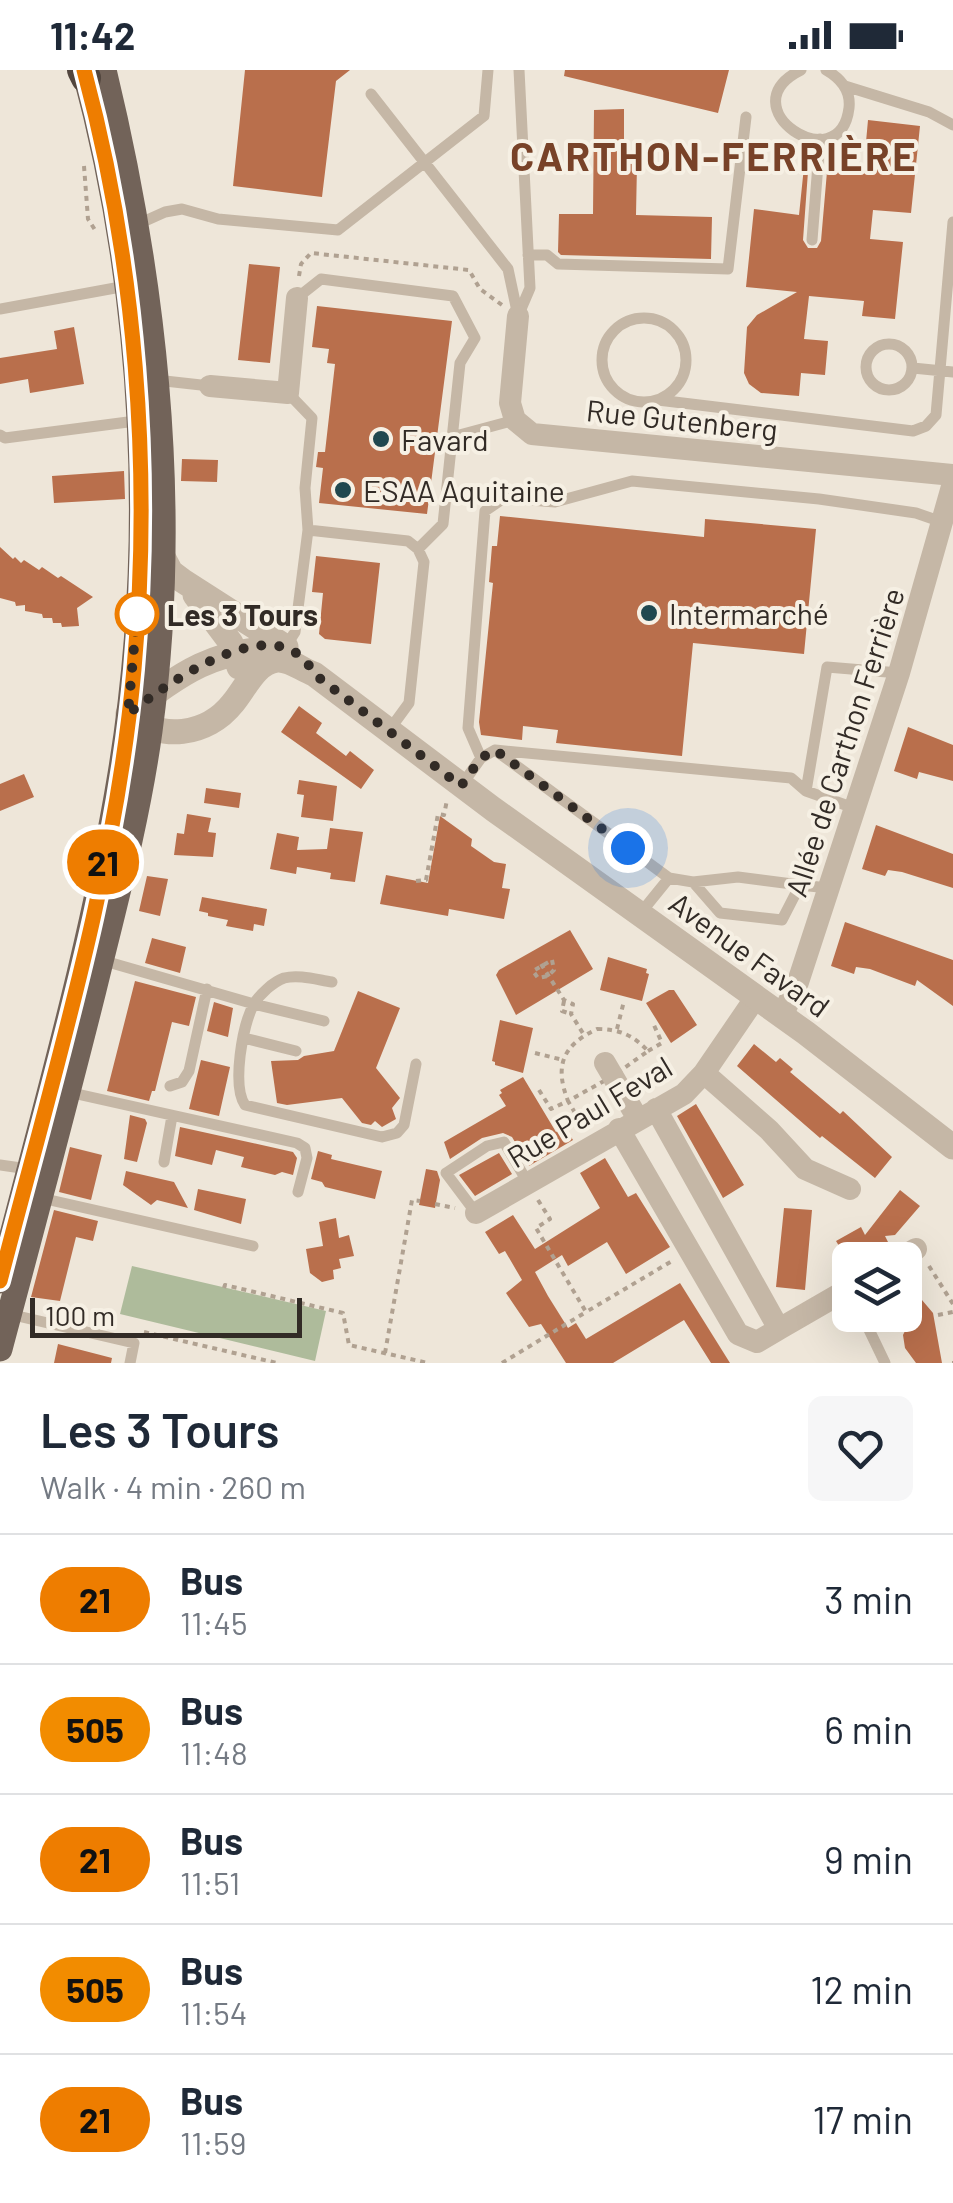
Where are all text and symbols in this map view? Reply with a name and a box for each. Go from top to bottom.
text: 11:42 [50,12,135,58]
district label: CARTHON-FERRIÈRE [510,131,918,179]
street label: Rue Gutenberg [585,391,779,447]
place label: Favard [401,421,489,457]
marker: Favard [370,428,392,450]
place label: ESAA Aquitaine [363,472,565,508]
marker: ESAA Aquitaine [332,479,354,501]
street label: Allée de Carthon Ferrière [777,583,911,901]
marker: Les 3 Tours [116,593,158,635]
place label: Intermarché [669,595,829,631]
place label: Les 3 Tours [167,596,318,632]
marker: Intermarché [638,602,660,624]
your location [603,823,653,873]
line badge: 21 [58,830,148,894]
text: 21 [87,841,119,883]
street label: Avenue Favard [663,884,837,1024]
street label: Rue Paul Feval [500,1048,678,1174]
map controls [832,1242,922,1332]
button: layers [832,1242,922,1332]
scale bar [30,1293,302,1338]
text: 100 m [45,1298,115,1332]
button: heart [808,1396,913,1501]
text: Les 3 Tours [40,1400,279,1458]
text: Walk · 4 min · 260 m [40,1467,306,1505]
text: Bus [180,1557,243,1603]
text: 3 min [824,1576,913,1622]
text: 21 [79,1578,111,1620]
text: 11:45 [180,1603,247,1641]
text: Bus [180,1687,243,1733]
text: 6 min [824,1706,913,1752]
text: 505 [66,1708,124,1750]
text: 11:48 [180,1733,248,1771]
text: Bus [180,1817,243,1863]
text: 9 min [824,1836,913,1882]
text: 21 [79,1838,111,1880]
text: 11:51 [180,1863,240,1901]
text: Bus [180,1947,243,1993]
text: 12 min [810,1966,913,2012]
text: 505 [66,1968,124,2010]
text: 11:54 [180,1993,247,2031]
text: Bus [180,2077,243,2123]
text: 17 min [813,2096,913,2142]
text: 21 [79,2098,111,2140]
text: 11:59 [180,2123,246,2161]

